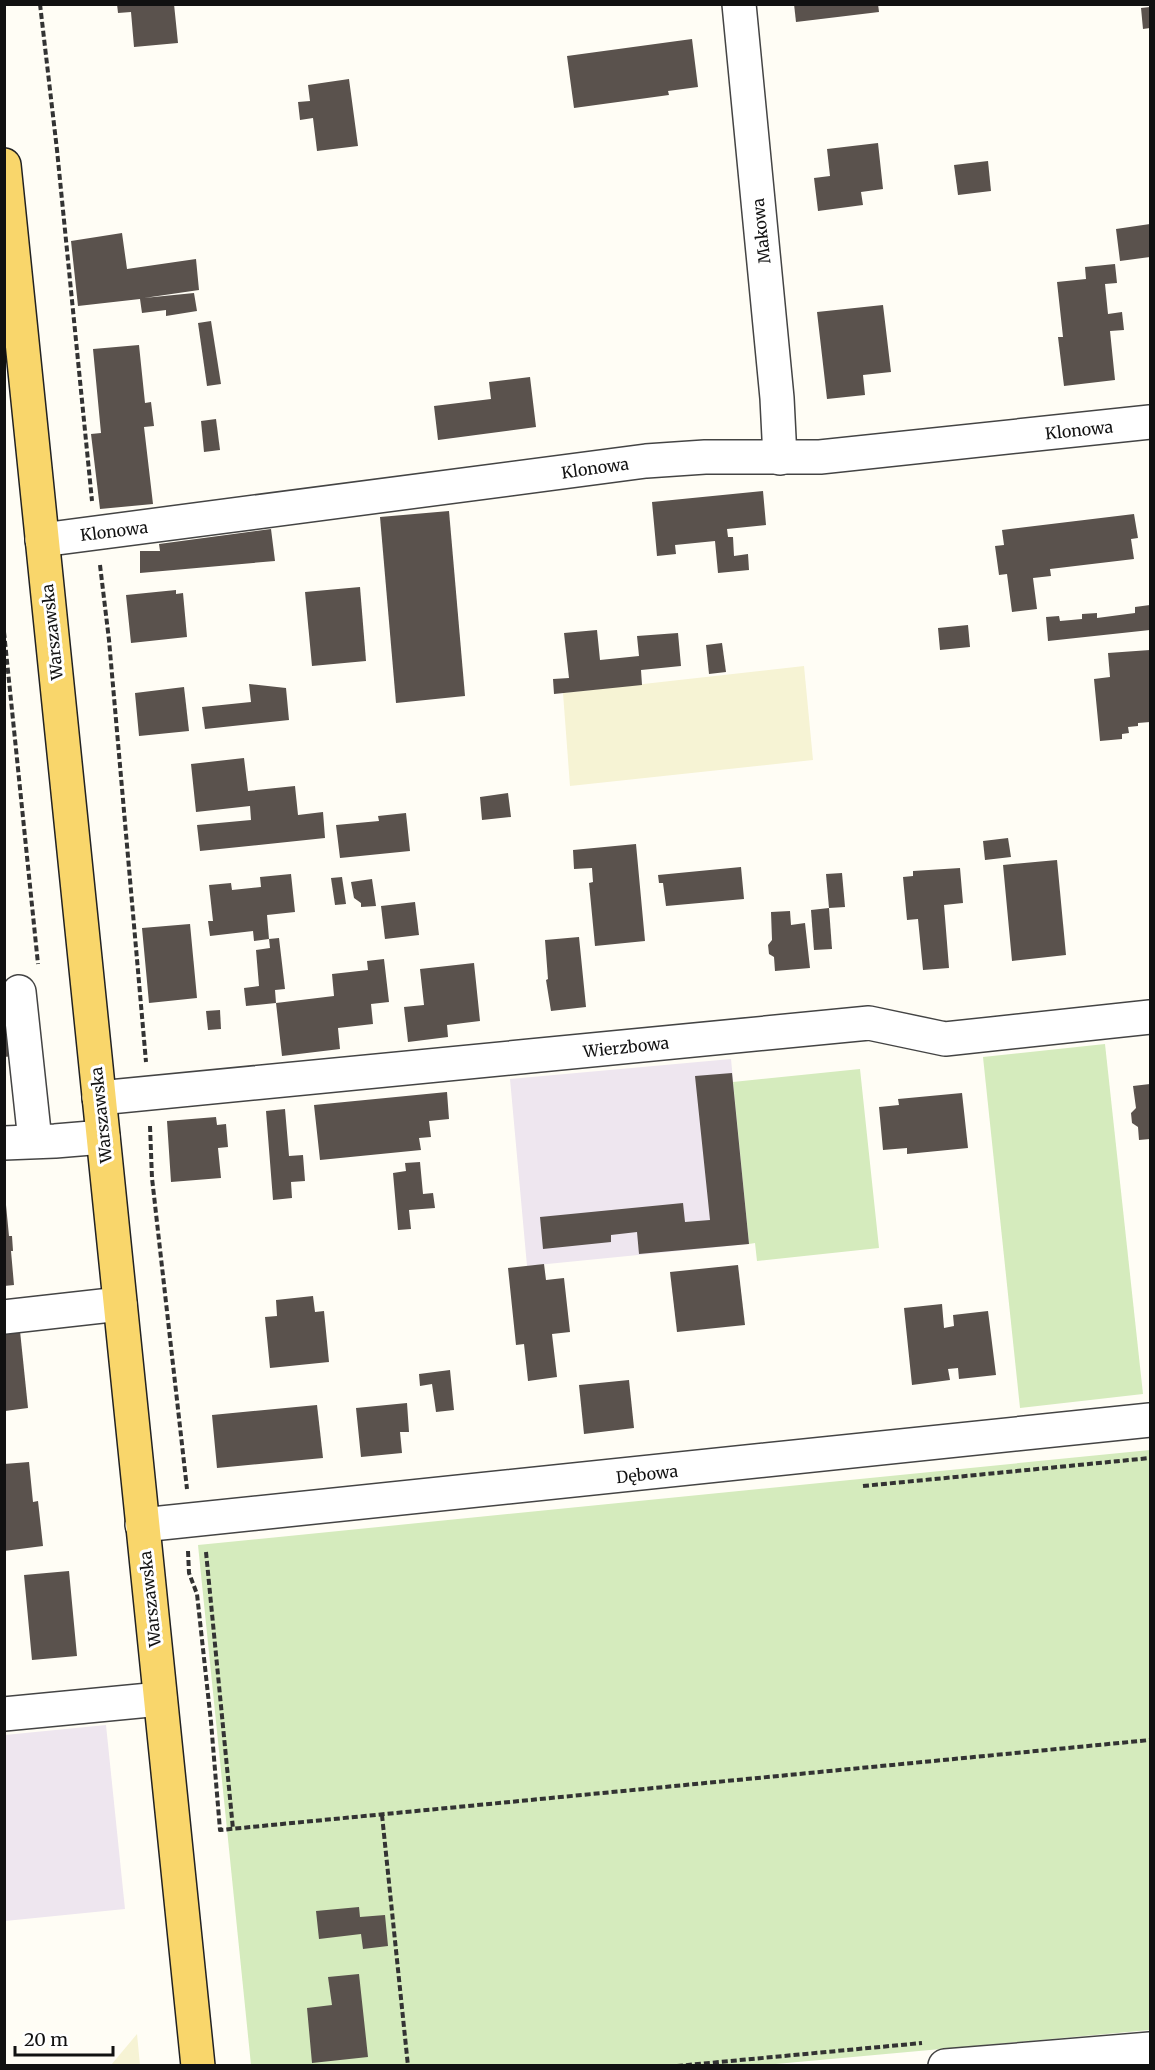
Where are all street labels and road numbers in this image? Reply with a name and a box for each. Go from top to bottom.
street label: Makowa [748,197,774,265]
street label: Klonowa [1044,416,1114,443]
street label: Klonowa [560,453,630,483]
street label: Klonowa [79,517,149,545]
street label: Warszawska [37,583,67,682]
street label: Wierzbowa [581,1032,670,1062]
street label: Warszawska [86,1066,116,1165]
street label: Dębowa [615,1461,679,1487]
street label: Warszawska [135,1550,165,1649]

